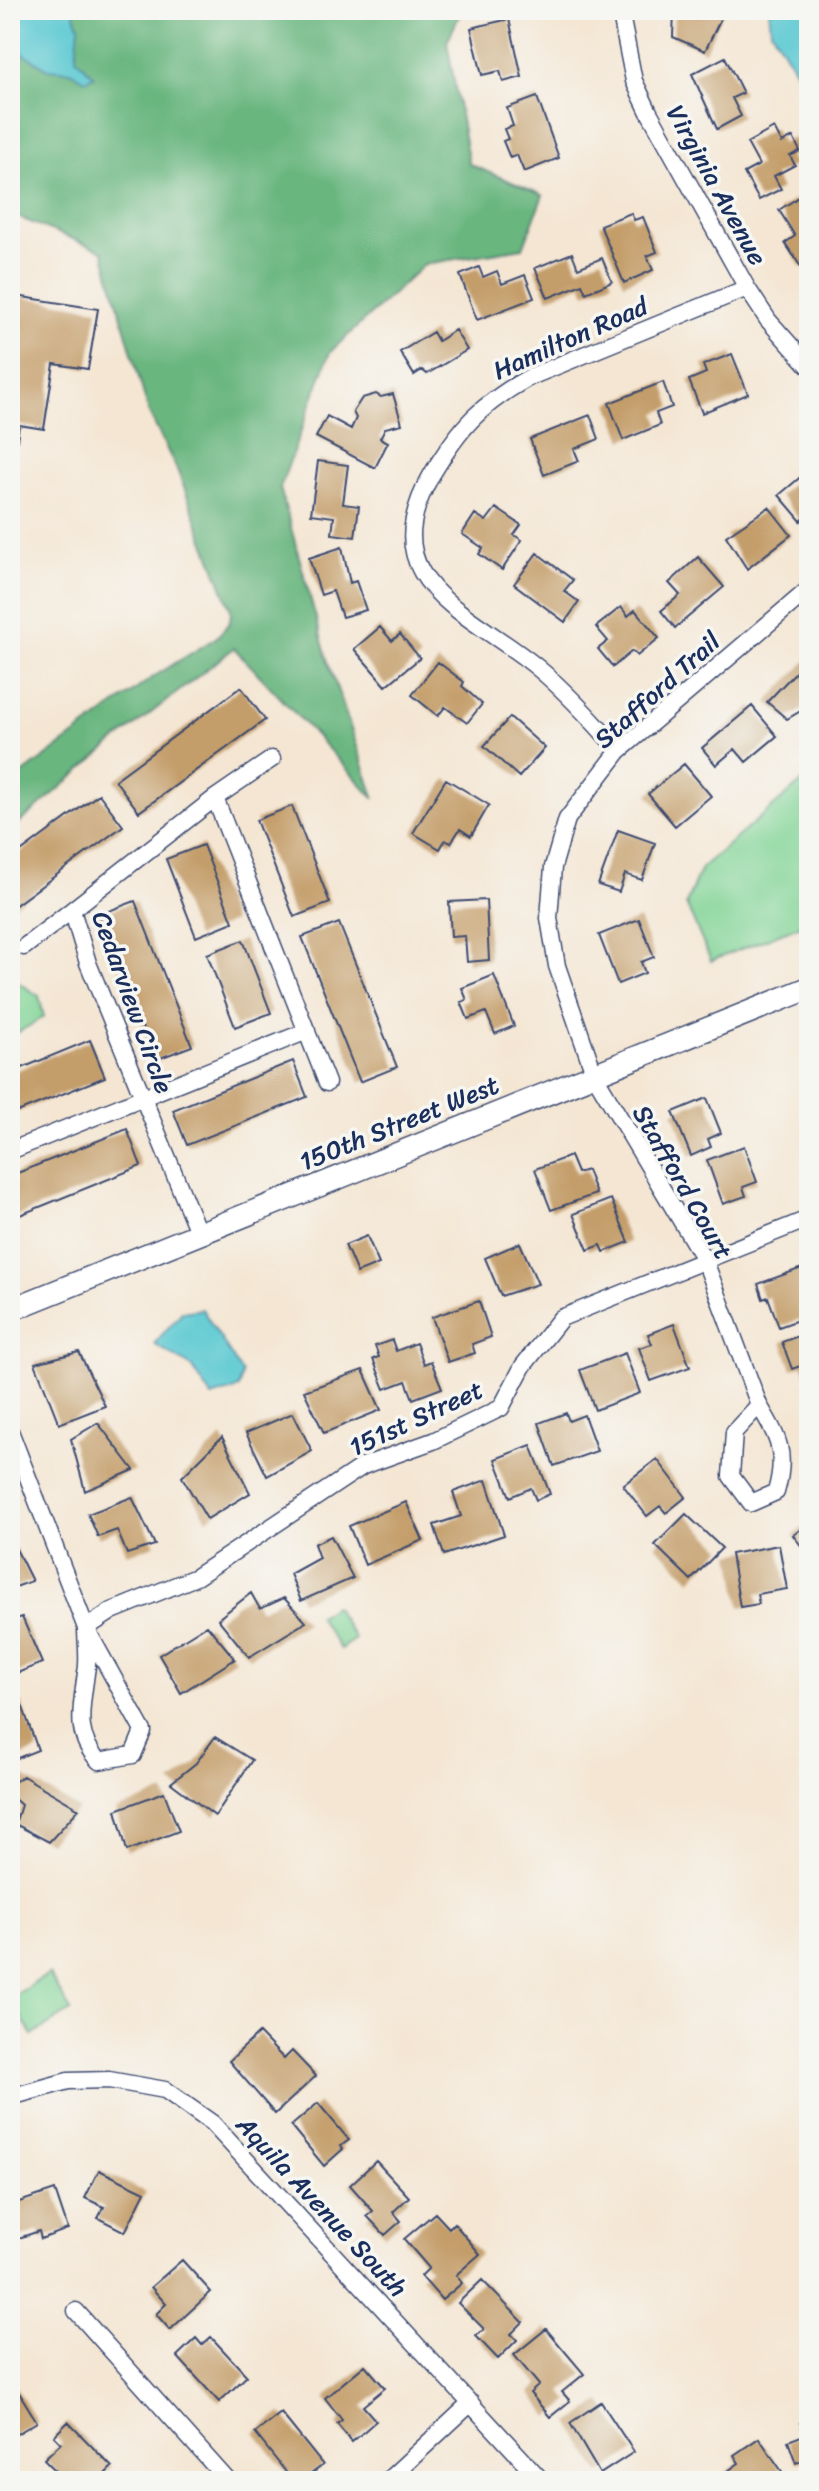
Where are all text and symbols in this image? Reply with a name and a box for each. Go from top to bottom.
street label: Virginia Avenue [654,96,780,274]
street label: Hamilton Road [485,282,657,393]
street label: Stafford Trail [583,619,732,760]
street label: Cedarview Circle [79,904,187,1100]
street label: 150th Street West [292,1062,506,1184]
street label: Stafford Court [620,1096,746,1268]
street label: 151st Street [341,1367,491,1469]
street label: Aquila Avenue South [224,2103,419,2308]

